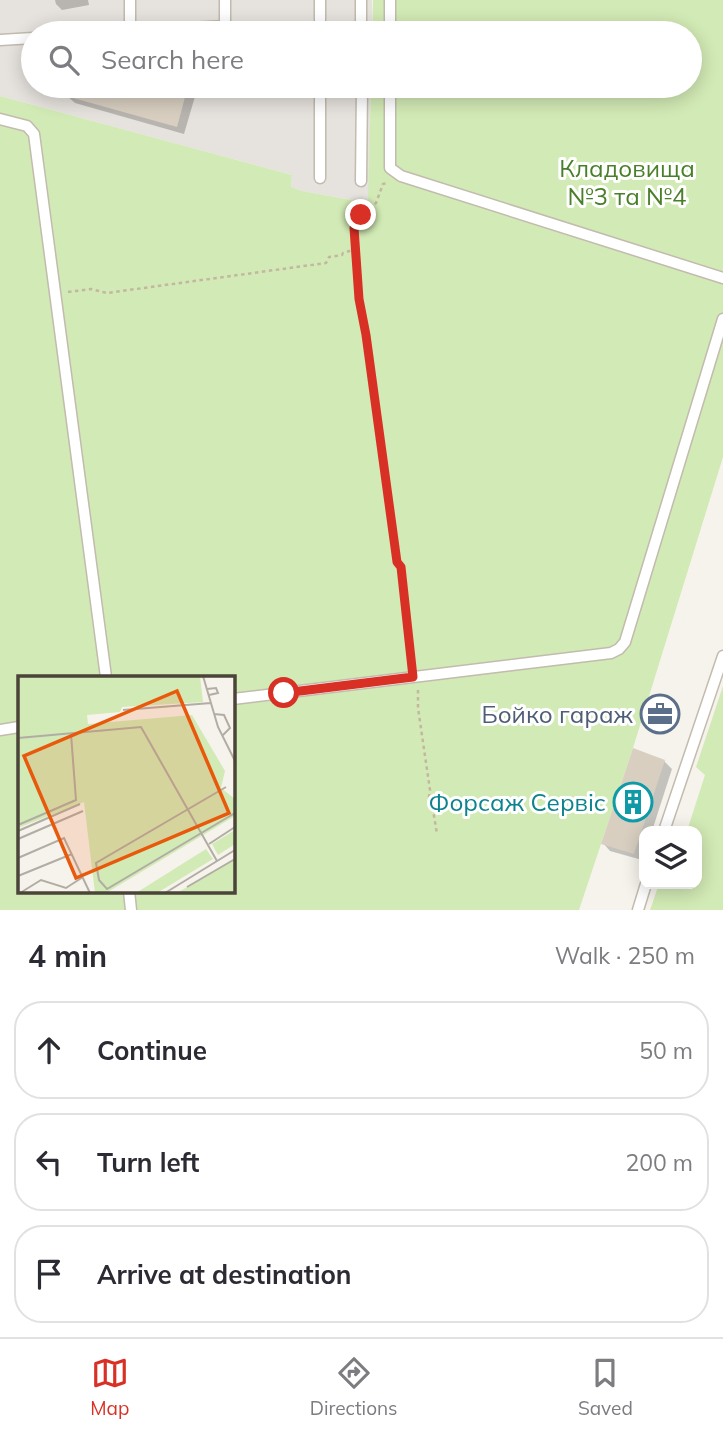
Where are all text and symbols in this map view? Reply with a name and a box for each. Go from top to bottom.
search box [21,21,702,98]
icon: search [45,41,83,79]
text: Search here [101,43,244,76]
park label: Кладовища №3 та №4 [559,153,695,211]
route end [345,199,376,230]
inset map [18,676,234,892]
route start [268,677,299,708]
office icon: Бойко гараж [639,693,681,735]
place label: Бойко гараж [481,699,634,729]
building icon: Форсаж Сервіс [612,781,654,823]
place label: Форсаж Сервіс [429,787,606,817]
map controls [639,826,702,889]
button: layers [639,826,702,889]
text: 4 min [28,937,107,975]
text: Walk · 250 m [555,941,695,970]
icon: ahead [30,1031,68,1069]
text: Continue [97,1034,207,1067]
text: 50 m [639,1036,693,1065]
icon: left [30,1143,68,1181]
text: Turn left [97,1146,199,1179]
text: 200 m [625,1148,693,1177]
icon: arrive [30,1255,68,1293]
text: Arrive at destination [97,1258,352,1291]
tab: Map [90,1354,129,1420]
tab: Directions [310,1354,398,1420]
tab: Saved [578,1354,633,1420]

